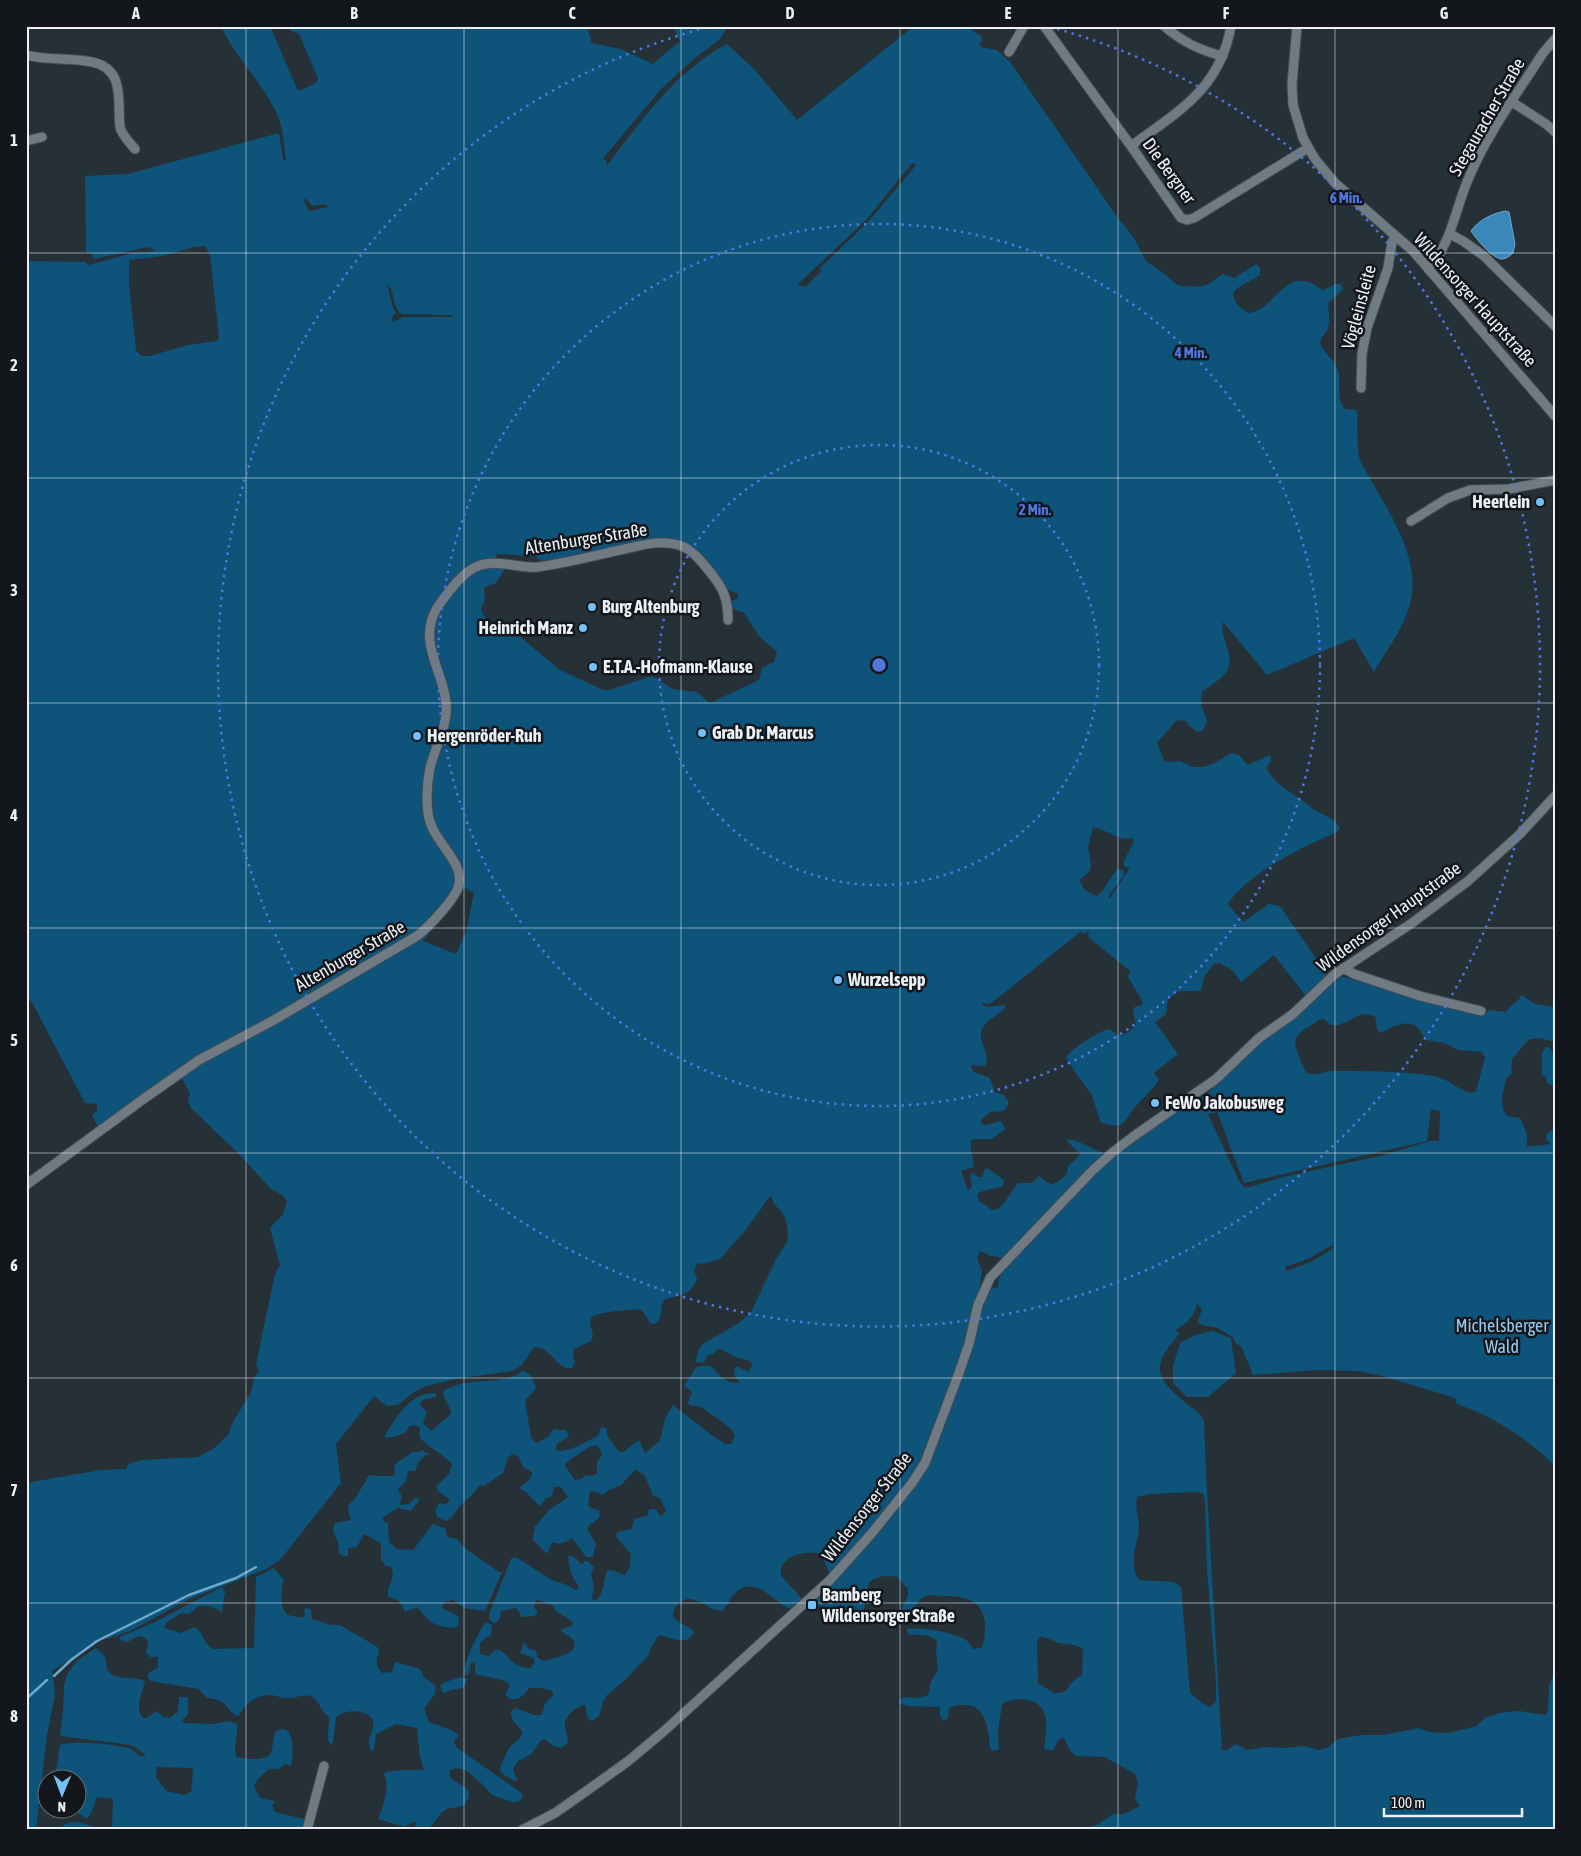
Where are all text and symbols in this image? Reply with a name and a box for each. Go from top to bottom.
text: A [131,4,140,22]
text: B [350,4,358,22]
text: C [568,4,576,22]
text: D [786,4,795,22]
text: E [1005,4,1012,22]
text: F [1223,4,1230,22]
text: G [1440,4,1449,22]
street label: Stegauracher Straße [1444,54,1529,179]
text: 1 [10,131,18,149]
street label: Die Bergner [1138,134,1201,208]
text: 6 Min. [1330,189,1363,206]
street label: Wildensorger Hauptstraße [1410,228,1541,371]
street label: Vögleinsleite [1337,262,1380,351]
text: 4 Min. [1174,344,1208,361]
text: 2 [10,356,18,374]
place label: Heerlein [1472,491,1530,512]
marker: Heerlein [1534,496,1546,508]
text: 2 Min. [1019,501,1052,518]
street label: Altenburger Straße [523,518,649,559]
text: 3 [10,581,18,599]
place label: Burg Altenburg [602,596,700,617]
marker: Burg Altenburg [586,601,598,613]
place label: Heinrich Manz [479,617,574,638]
marker: Heinrich Manz [577,622,589,634]
place label: E.T.A.-Hofmann-Klause [603,656,753,677]
centre of rings [870,656,888,674]
marker: E.T.A.-Hofmann-Klause [587,661,599,673]
place label: Grab Dr. Marcus [712,722,814,743]
place label: Hergenröder-Ruh [427,725,542,746]
marker: Grab Dr. Marcus [696,727,708,739]
marker: Hergenröder-Ruh [411,730,423,742]
text: 4 [9,806,18,824]
street label: Wildensorger Hauptstraße [1313,857,1465,976]
street label: Altenburger Straße [291,916,408,996]
place label: Wurzelsepp [847,969,926,990]
marker: Wurzelsepp [832,974,844,986]
text: 5 [10,1031,18,1049]
place label: FeWo Jakobusweg [1165,1092,1284,1113]
marker: FeWo Jakobusweg [1149,1097,1161,1109]
text: 6 [10,1256,18,1274]
park label: Michelsberger Wald [1455,1315,1549,1357]
street label: Wildensorger Straße [817,1448,916,1565]
text: 7 [10,1481,18,1499]
place label: Bamberg Wildensorger Straße [821,1584,955,1626]
marker: Bamberg Wildensorger Straße [806,1599,818,1611]
text: 8 [10,1707,18,1725]
north arrow [38,1768,88,1818]
scale bar [1384,1786,1521,1818]
text: 100 m [1391,1794,1425,1811]
text: N [58,1799,66,1815]

